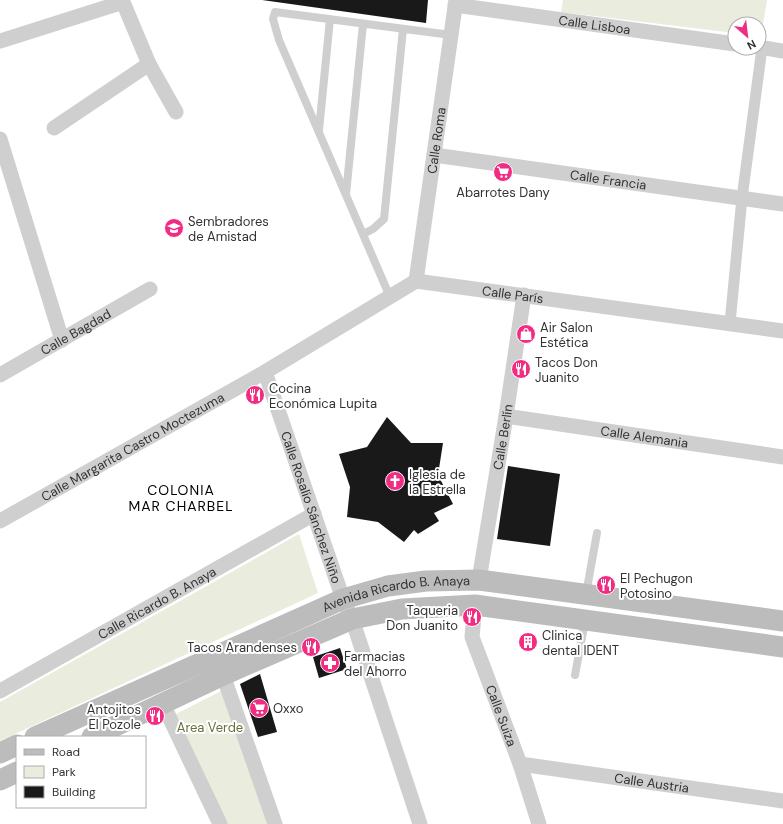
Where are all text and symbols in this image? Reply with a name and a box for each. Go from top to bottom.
street label: Calle Lisboa [558,11,632,38]
north arrow [727,16,767,56]
text: N [745,37,759,53]
street label: Calle Roma [423,106,449,175]
supermarket icon: Abarrotes Dany [492,161,514,183]
street label: Calle Francia [569,166,648,193]
place label: Abarrotes Dany [456,184,550,201]
place label: Sembradores de Amistad [188,213,269,245]
school or university icon: Sembradores de Amistad [163,217,185,239]
street label: Calle París [481,282,544,307]
street label: Calle Bagdad [37,305,114,359]
place label: Air Salon Estética [540,319,593,351]
shop icon: Air Salon Estética [515,323,537,345]
place label: Tacos Don Juanito [535,354,598,386]
restaurant icon: Tacos Don Juanito [510,358,532,380]
place label: Cocina Económica Lupita [269,380,377,412]
restaurant icon: Cocina Económica Lupita [244,384,266,406]
street label: Calle Margarita Castro Moctezuma [38,388,227,505]
street label: Calle Berlín [489,403,516,471]
street label: Calle Alemania [600,422,689,451]
street label: Calle Rosalío Sánchez Niño [277,429,346,586]
place label: Iglesia de la Estrella [409,466,466,498]
church icon: Iglesia de la Estrella [384,470,406,492]
district label: COLONIA MAR CHARBEL [128,481,234,515]
street label: Calle Ricardo B. Anaya [95,563,219,643]
place label: El Pechugon Potosino [620,570,693,602]
street label: Avenida Ricardo B. Anaya [319,572,470,616]
restaurant icon: El Pechugon Potosino [595,574,617,596]
place label: Taqueria Don Juanito [386,602,458,634]
restaurant icon: Taqueria Don Juanito [461,606,483,628]
place label: Clinica dental IDENT [542,627,619,659]
building icon: Clinica dental IDENT [517,631,539,653]
restaurant icon: Tacos Arandenses [300,636,322,658]
place label: Tacos Arandenses [187,639,297,656]
place label: Farmacias del Ahorro [344,648,407,680]
pharmacy icon: Farmacias del Ahorro [319,652,341,674]
street label: Calle Suiza [482,682,521,748]
supermarket icon: Oxxo [248,697,270,719]
place label: Oxxo [273,700,304,717]
place label: Antojitos El Pozole [87,701,141,733]
restaurant icon: Antojitos El Pozole [144,705,166,727]
park label: Area Verde [177,719,243,736]
legend [16,736,146,808]
text: Road [52,744,80,760]
text: Park [52,764,76,780]
street label: Calle Austria [613,769,690,796]
text: Building [52,784,96,800]

